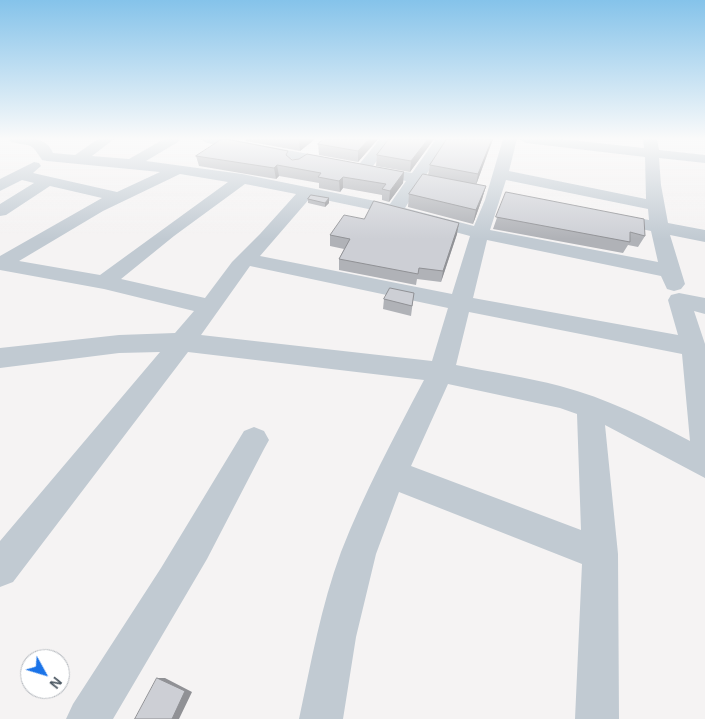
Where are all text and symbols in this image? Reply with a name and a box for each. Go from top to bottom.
north arrow [20,649,70,699]
text: N [46,674,65,692]

